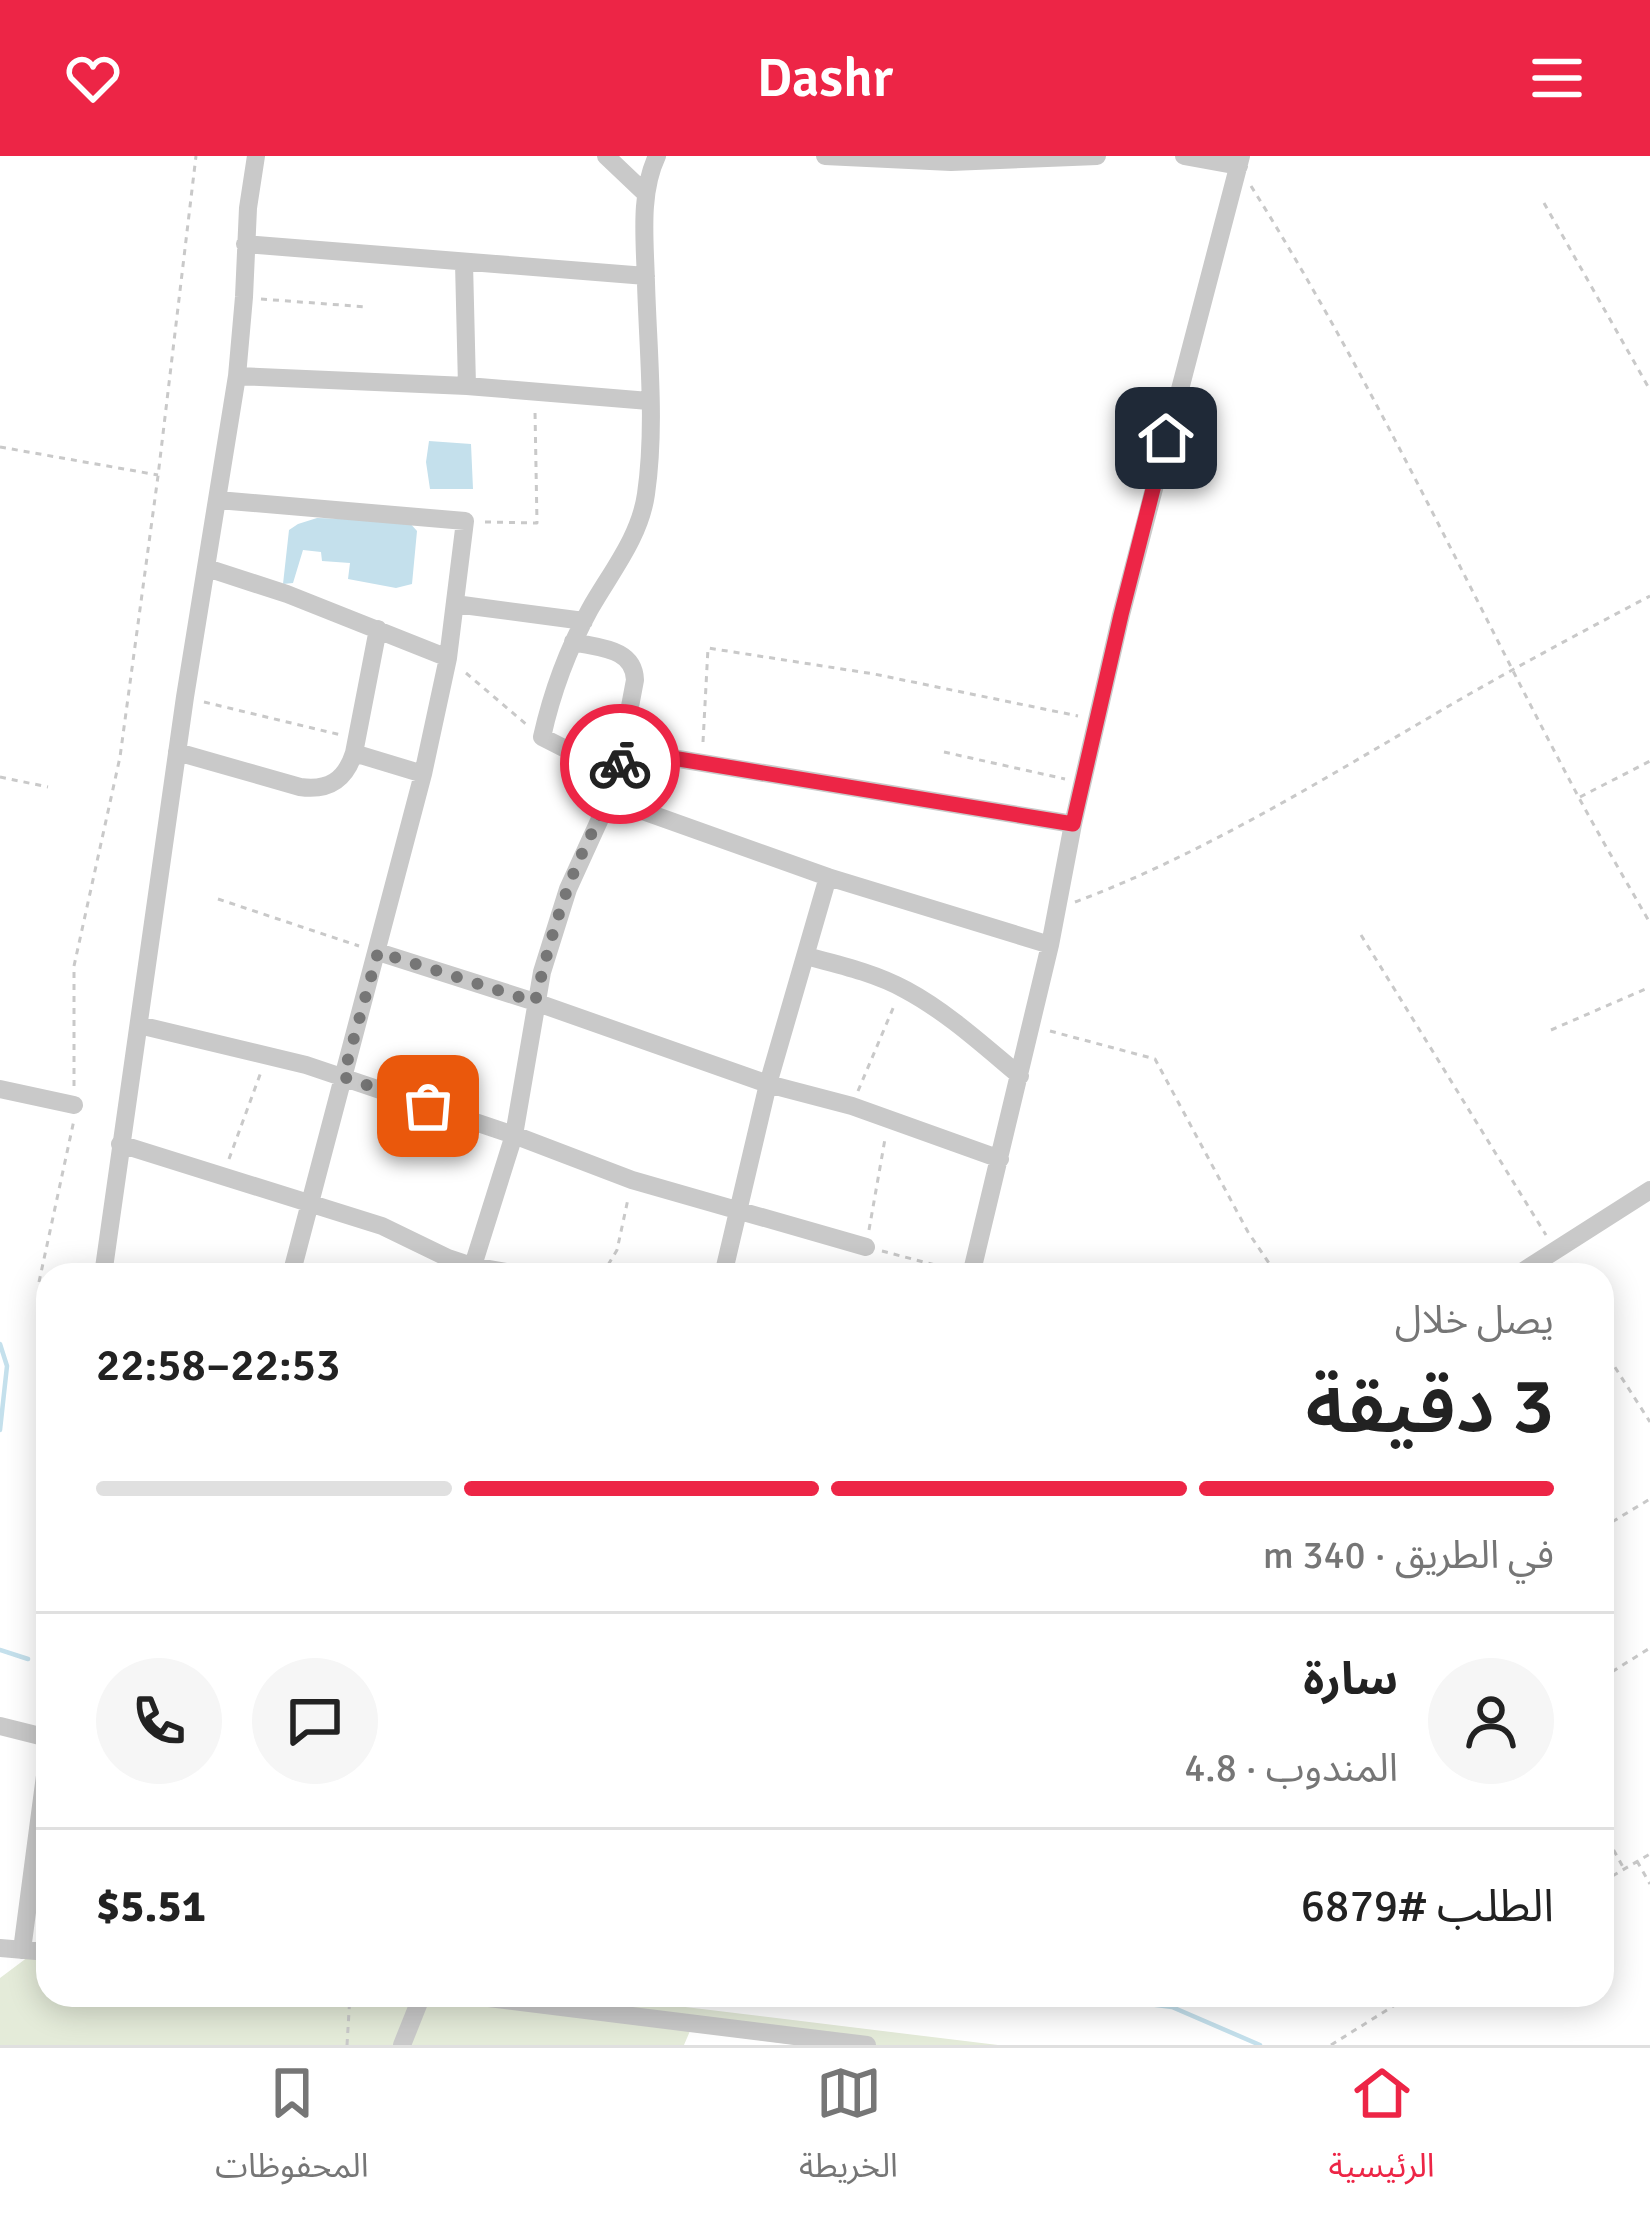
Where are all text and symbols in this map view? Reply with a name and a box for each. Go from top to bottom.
icon: heart [60,45,126,111]
text: Dashr [757,45,893,112]
icon: menu [1524,45,1590,111]
pin [1115,387,1217,489]
icon: home [1133,405,1199,471]
courier [560,704,680,824]
icon: bike [587,731,653,797]
pin [377,1055,479,1157]
icon: bag [395,1073,461,1139]
text: يصل خلال [1395,1296,1554,1344]
text: 22:53–22:58 [96,1338,340,1393]
text: 3 دقيقة [1305,1359,1554,1455]
text: في الطريق · 340 m [1263,1531,1554,1579]
text: سارة [1303,1652,1398,1707]
button: phone [96,1658,222,1784]
button: chat [252,1658,378,1784]
button: person [1428,1658,1554,1784]
text: المندوب · 4.8 [1184,1744,1398,1792]
text: $5.51 [96,1879,206,1934]
text: الطلب #6879 [1301,1879,1554,1934]
tab: المحفوظات [215,2060,369,2201]
tab: الخريطة [799,2060,898,2201]
tab: الرئيسية [1329,2060,1435,2201]

